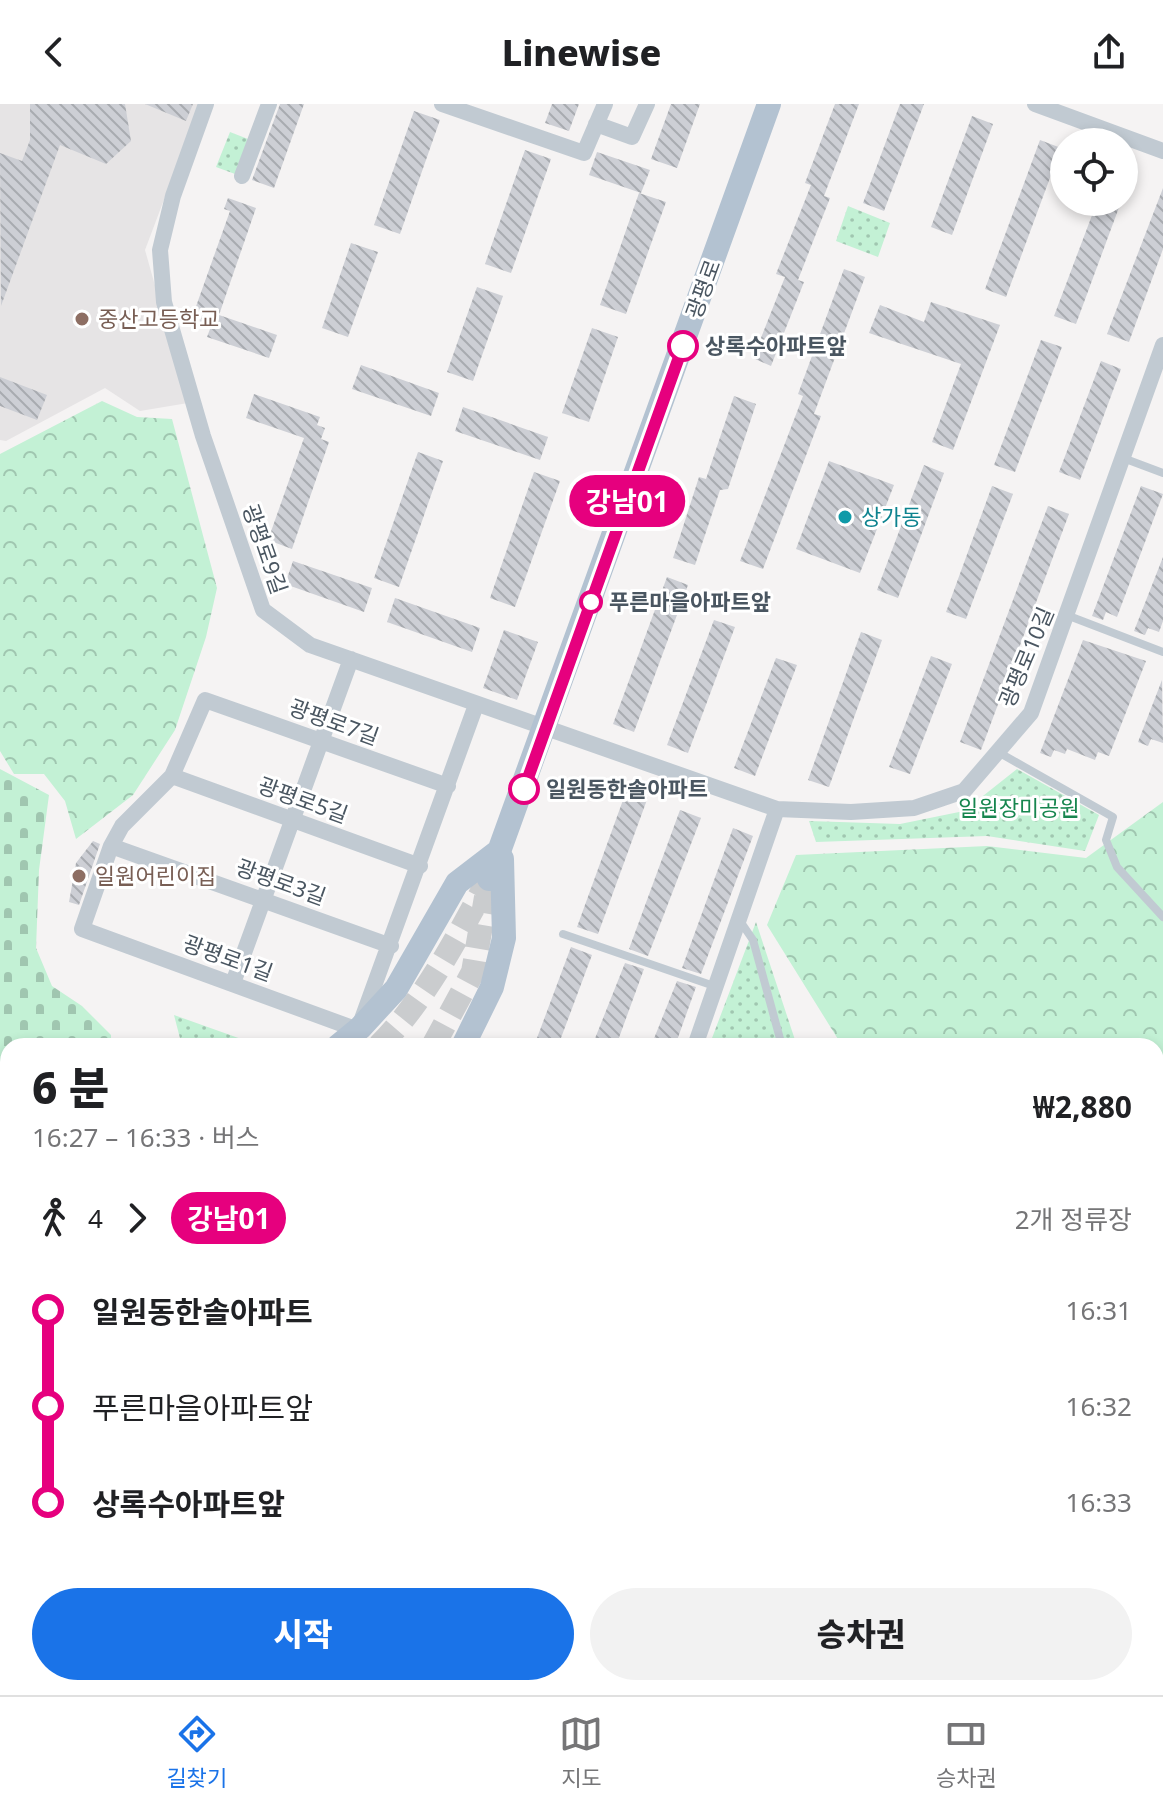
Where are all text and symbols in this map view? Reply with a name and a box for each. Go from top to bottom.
text: Linewise [502,28,661,77]
icon: back [32,30,76,74]
icon: share [1087,30,1131,74]
map controls [1050,128,1138,216]
button: locate [1050,128,1138,216]
street label: 광평로 [678,255,727,322]
place label: 중산고등학교 [98,303,219,333]
marker: 중산고등학교 [73,310,91,328]
place label: 상록수아파트앞 [705,330,847,360]
marker: 상록수아파트앞 [668,331,698,361]
line badge: 강남01 [571,475,683,527]
text: 강남01 [585,482,669,520]
street label: 광평로9길 [237,500,295,598]
place label: 상가동 [861,501,922,531]
marker: 상가동 [836,508,854,526]
place label: 푸른마을아파트앞 [609,586,771,616]
marker: 푸른마을아파트앞 [580,591,602,613]
street label: 광평로10길 [991,602,1060,711]
street label: 광평로7길 [285,691,383,751]
street label: 광평로5길 [254,769,352,829]
place label: 일원동한솔아파트 [546,773,708,803]
marker: 일원동한솔아파트 [509,774,539,804]
park label: 일원장미공원 [958,792,1080,822]
street label: 광평로3길 [232,851,330,911]
place label: 일원어린이집 [95,860,216,890]
marker: 일원어린이집 [70,867,88,885]
street label: 광평로1길 [179,927,277,987]
text: 6 분 [32,1057,109,1117]
text: ₩2,880 [1033,1086,1132,1127]
text: 16:27 – 16:33 · 버스 [32,1119,260,1155]
icon: walk [32,1196,76,1240]
icon: forward [115,1196,159,1240]
text: 강남01 [187,1199,270,1237]
text: 4 [88,1200,103,1236]
text: 2개 정류장 [1015,1201,1132,1237]
text: 일원동한솔아파트 [92,1291,313,1332]
text: 16:31 [1066,1292,1132,1328]
text: 푸른마을아파트앞 [92,1387,313,1428]
text: 16:32 [1066,1388,1132,1424]
text: 상록수아파트앞 [92,1483,285,1524]
text: 16:33 [1066,1484,1132,1520]
button: 시작 [32,1588,574,1680]
button: 승차권 [590,1588,1132,1680]
tab: 길찾기 [166,1712,227,1792]
tab: 지도 [559,1712,603,1792]
tab: 승차권 [936,1712,997,1792]

